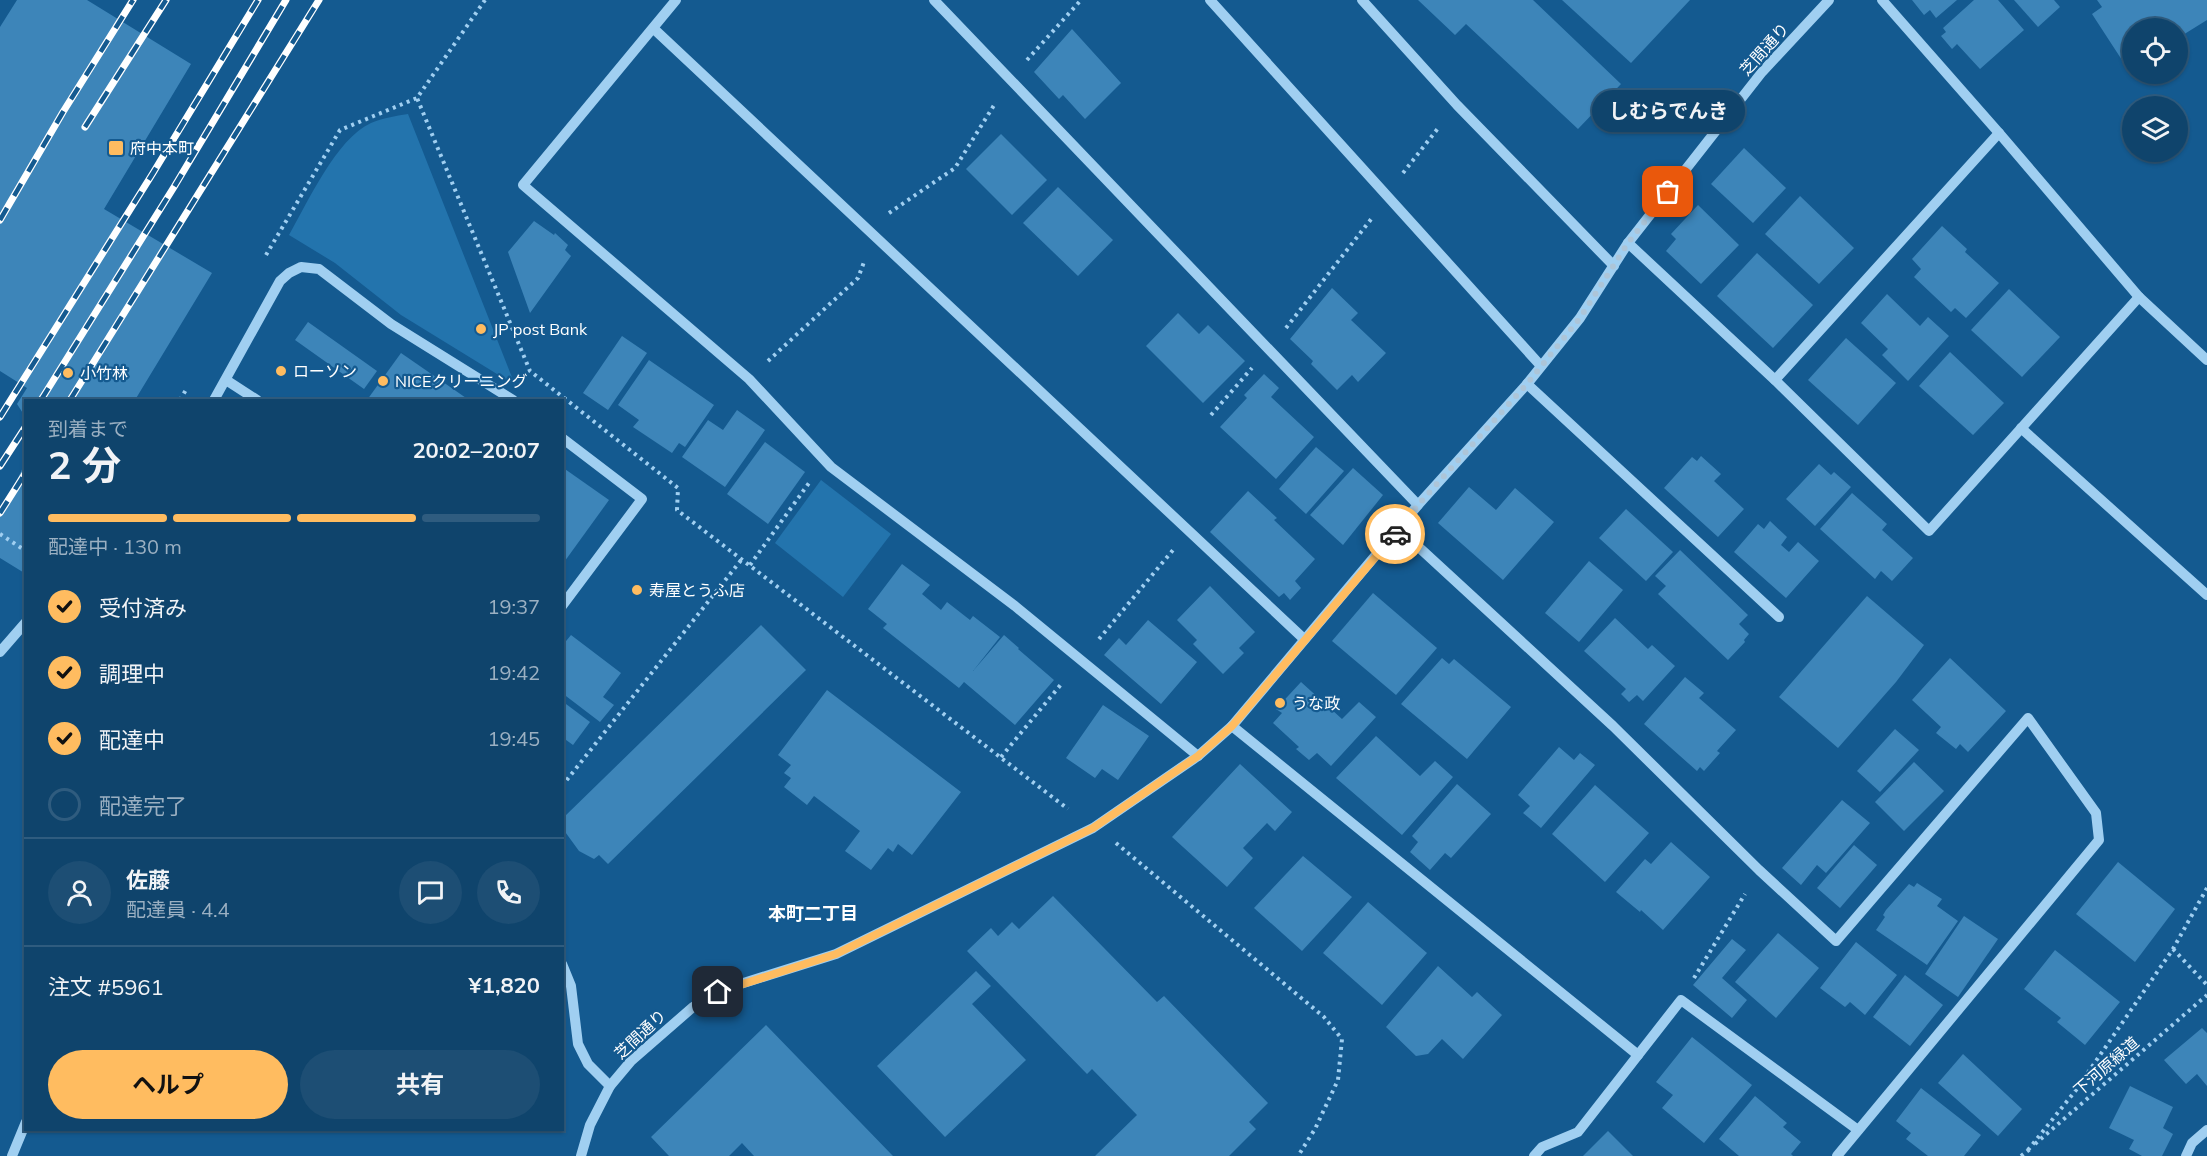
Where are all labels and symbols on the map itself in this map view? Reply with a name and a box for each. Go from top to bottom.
street label: 芝間通り [1735,19,1793,79]
callout: しむらでんき [1592,90,1744,132]
place label: 府中本町 [130,138,194,158]
marker: 府中本町 [107,139,125,157]
pin [1642,166,1693,217]
place label: JP post Bank [493,319,588,339]
marker: JP post Bank [474,322,488,336]
place label: ローソン [293,361,357,381]
place label: 小竹林 [80,363,128,383]
marker: ローソン [274,364,288,378]
marker: 小竹林 [61,366,75,380]
place label: NICEクリーニング [395,371,527,391]
marker: NICEクリーニング [376,374,390,388]
courier [1365,504,1425,564]
place label: 寿屋とうふ店 [649,580,745,600]
marker: 寿屋とうふ店 [630,583,644,597]
place label: うな政 [1292,693,1340,713]
marker: うな政 [1273,696,1287,710]
district label: 本町二丁目 [768,902,858,925]
pin [692,966,743,1017]
street label: 芝間通り [610,1005,670,1063]
street label: 下河原緑道 [2069,1032,2143,1100]

